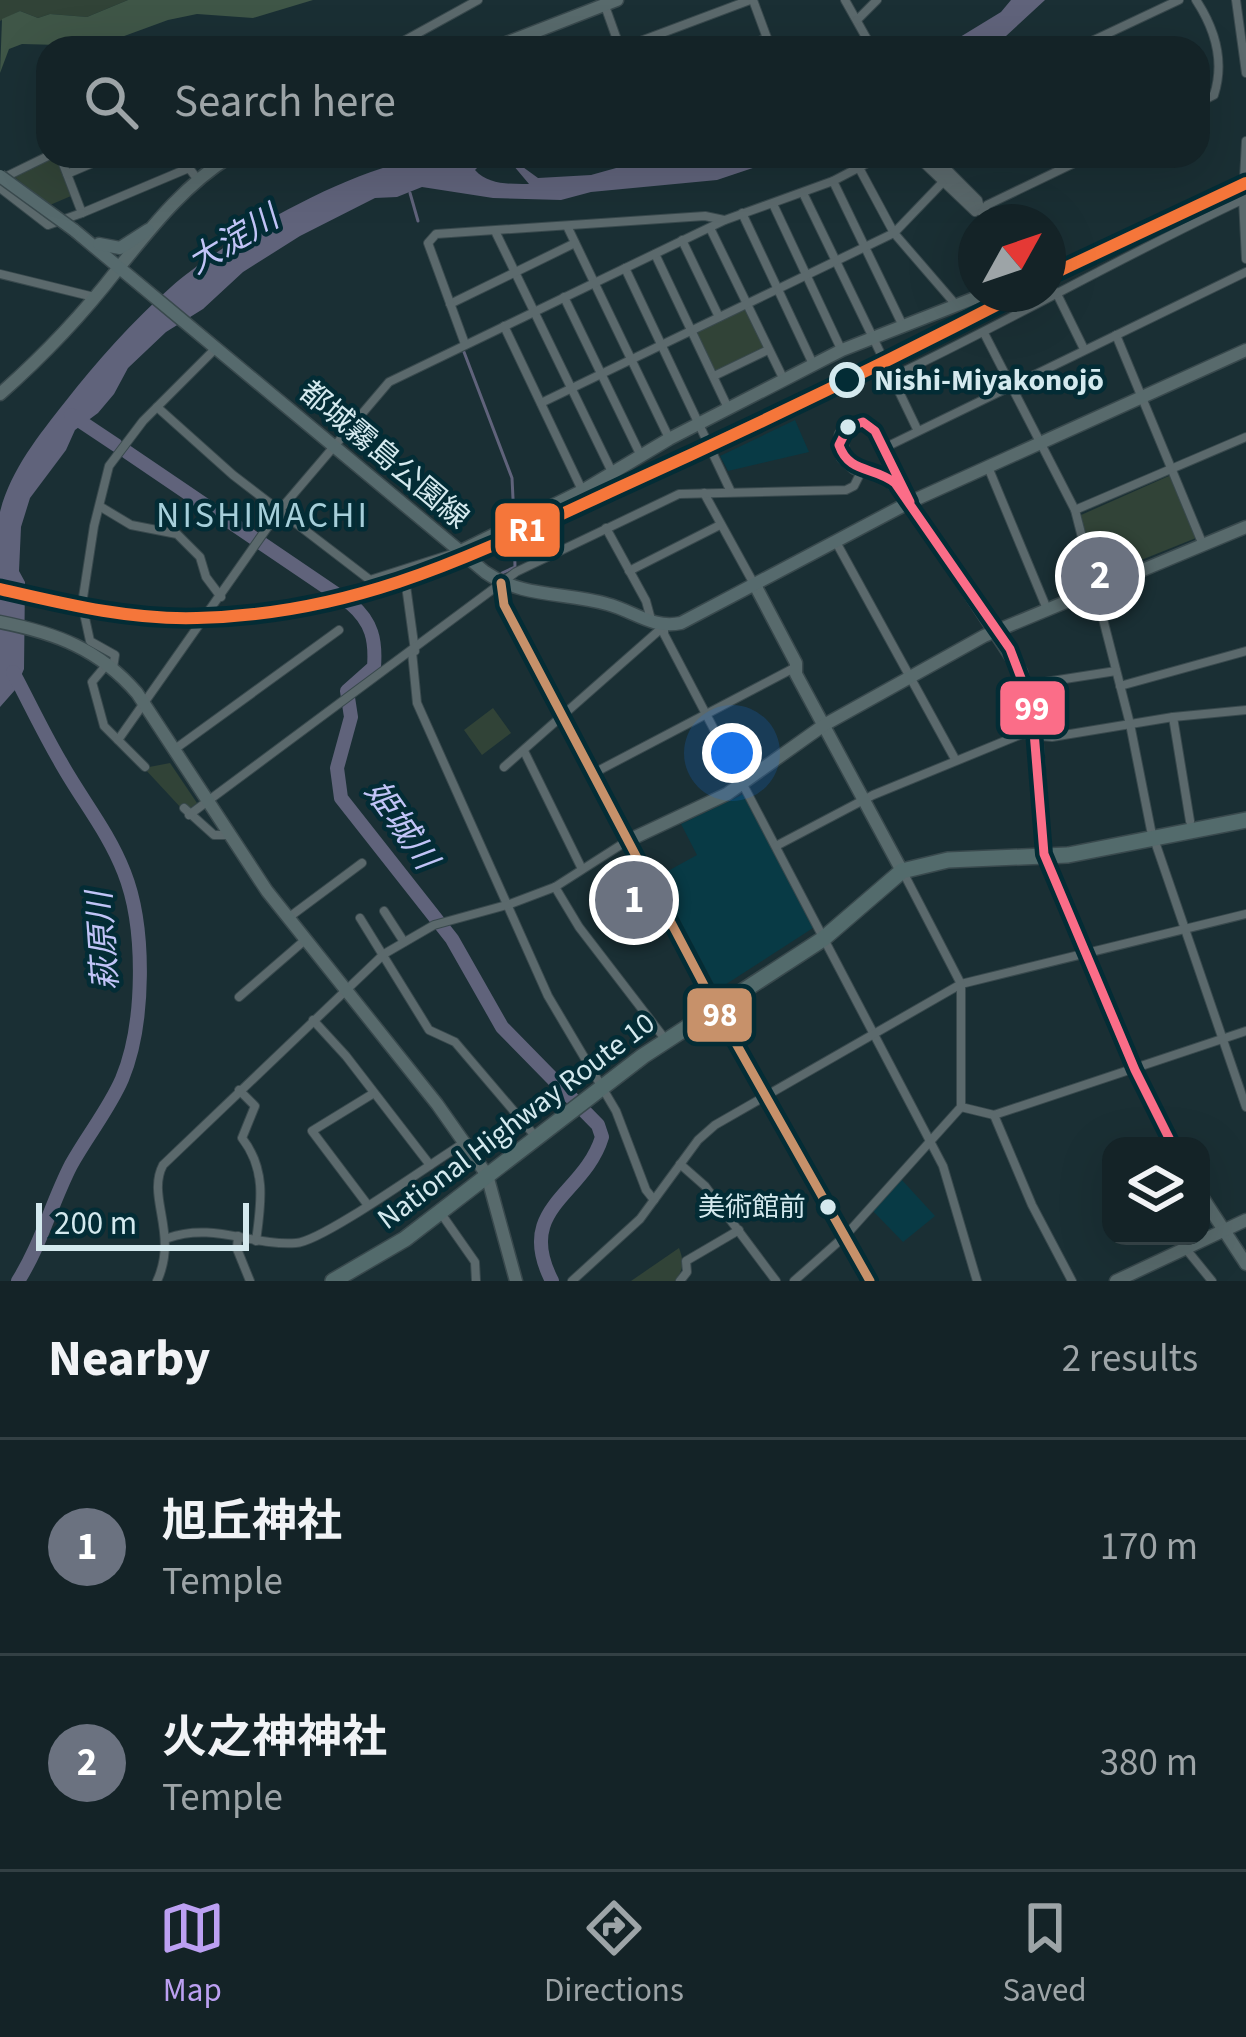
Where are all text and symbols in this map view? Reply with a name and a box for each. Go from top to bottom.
search box [36,36,1210,168]
icon: search [78,69,144,135]
text: Search here [174,70,396,134]
water label: 大淀川 [178,193,290,286]
north arrow [958,204,1066,312]
place label: Nishi-Miyakonojō [874,359,1104,402]
marker: Nishi-Miyakonojō [831,364,863,396]
street label: 都城霧島公園線 [290,371,478,539]
unlabelled marker [837,416,859,438]
district label: NISHIMACHI [156,490,370,541]
line badge: R1 [493,501,562,559]
text: R1 [508,507,546,554]
pin: 2 [1061,531,1139,621]
line badge: 99 [998,679,1067,737]
text: 99 [1015,686,1049,733]
your location [702,723,762,783]
water label: 姫城川 [353,771,450,881]
pin: 1 [595,855,673,945]
water label: 萩原川 [76,887,130,992]
line badge: 98 [685,986,754,1044]
text: 98 [703,992,737,1039]
street label: National Highway Route 10 [368,1002,664,1240]
map controls [1102,1137,1210,1245]
button: layers [1102,1137,1210,1245]
place label: 美術館前 [698,1188,806,1227]
marker: 美術館前 [817,1196,839,1218]
scale bar [36,1197,249,1250]
text: 200 m [54,1200,137,1247]
text: Nearby [48,1323,210,1395]
text: 2 results [1062,1331,1198,1387]
text: 旭丘神社 [162,1490,342,1554]
text: 1 [77,1519,97,1575]
text: 170 m [1100,1519,1198,1575]
text: Temple [162,1554,283,1610]
text: 火之神神社 [162,1706,387,1770]
text: 2 [77,1735,97,1791]
text: 380 m [1100,1735,1198,1791]
text: Temple [162,1770,283,1826]
tab: Map [159,1895,225,2014]
tab: Directions [544,1895,684,2014]
tab: Saved [1002,1895,1087,2014]

